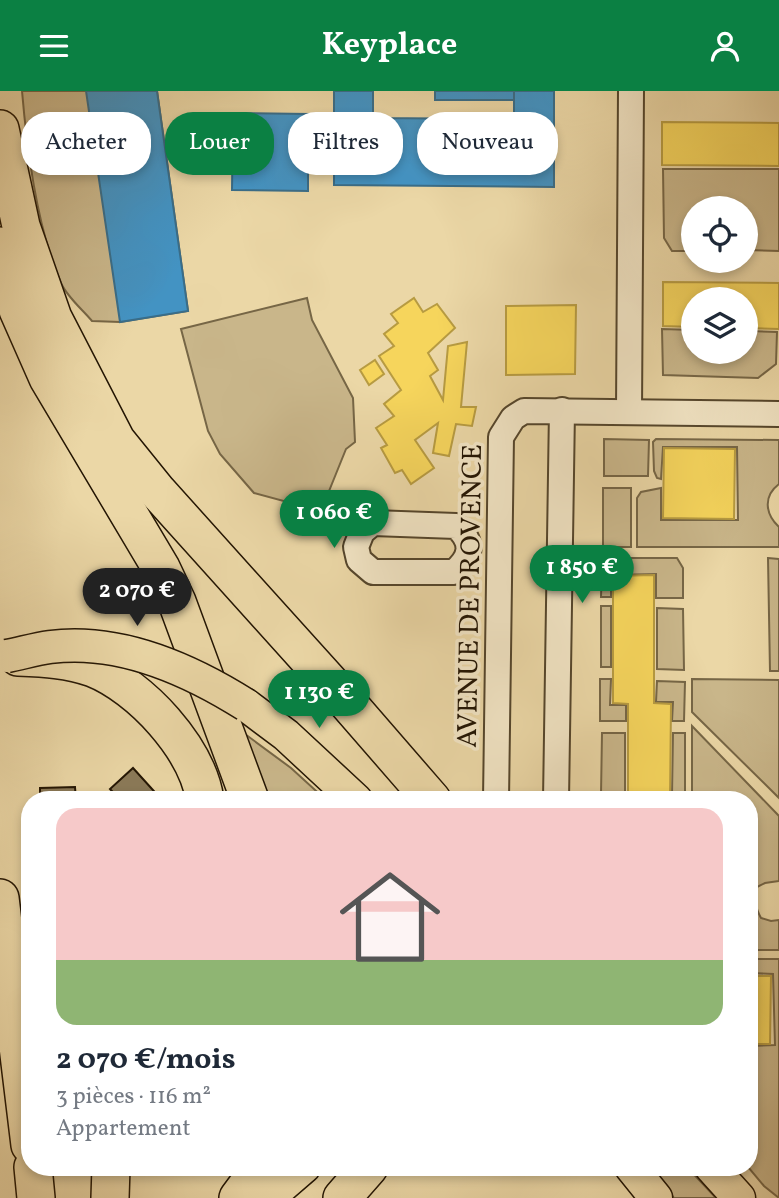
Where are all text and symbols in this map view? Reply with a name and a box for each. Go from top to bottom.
text: Keyplace [322,24,457,68]
icon: menu [35,27,73,65]
icon: person [706,27,744,65]
chip: Acheter [21,112,151,175]
chip: Louer [165,112,274,175]
chip: Filtres [288,112,403,175]
chip: Nouveau [417,112,558,175]
map controls [681,196,758,364]
button: locate [681,196,758,273]
button: layers [681,287,758,364]
street label: AVENUE DE PROVENCE [449,444,493,748]
pin: 1 060 € [269,491,399,550]
text: 1 060 € [296,497,372,529]
pin: 1 850 € [517,545,647,605]
text: 1 850 € [546,552,618,584]
pin: 2 070 € [72,568,202,628]
text: 2 070 € [99,575,175,607]
pin: 1 130 € [254,671,384,730]
text: 1 130 € [284,677,354,709]
icon: home [327,854,453,980]
text: 2 070 €/mois [56,1039,236,1081]
text: 3 pièces · 116 m² [56,1081,211,1113]
text: Appartement [56,1113,191,1145]

